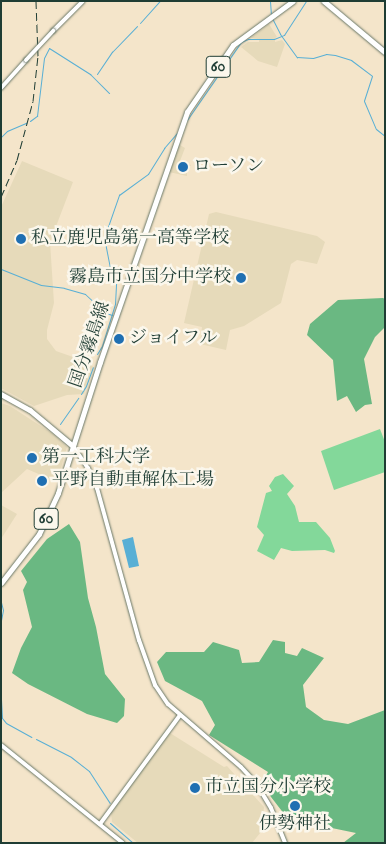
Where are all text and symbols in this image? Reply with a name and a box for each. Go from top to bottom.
road number: 60 [206,54,230,80]
place label: ローソン [193,156,265,178]
marker: ローソン [177,161,189,173]
place label: 私立鹿児島第一高等学校 [31,228,229,250]
marker: 私立鹿児島第一高等学校 [15,233,27,245]
place label: 霧島市立国分中学校 [69,267,231,289]
marker: 霧島市立国分中学校 [235,272,247,284]
street label: 国分霧島線 [66,299,116,391]
place label: ジョイフル [129,328,219,350]
marker: ジョイフル [113,333,125,345]
place label: 第一工科大学 [42,447,150,469]
marker: 第一工科大学 [26,452,38,464]
place label: 平野自動車解体工場 [52,470,214,492]
marker: 平野自動車解体工場 [36,475,48,487]
road number: 60 [34,506,58,532]
place label: 市立国分小学校 [205,777,331,799]
marker: 市立国分小学校 [189,782,201,794]
marker: 伊勢神社 [289,800,301,812]
place label: 伊勢神社 [259,814,331,836]

